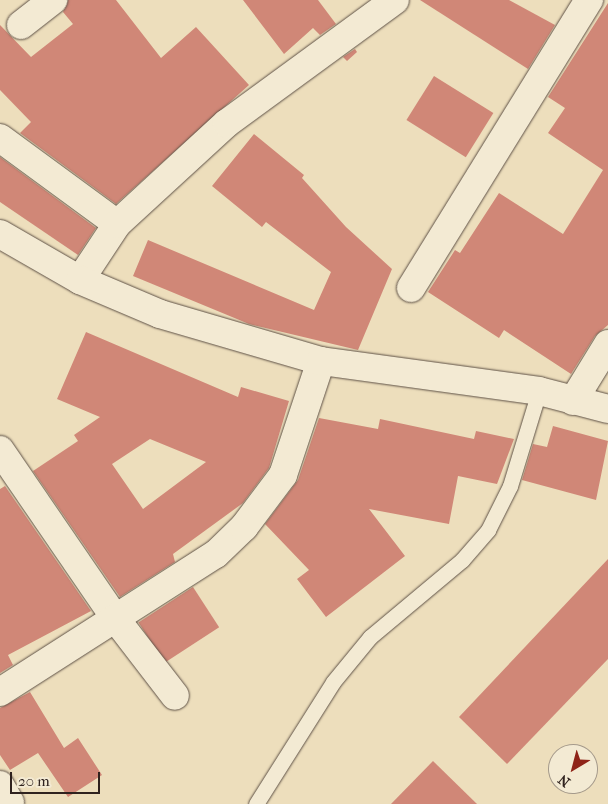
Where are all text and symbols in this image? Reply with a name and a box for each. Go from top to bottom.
north arrow [548,744,598,794]
scale bar [12,762,102,794]
text: N [555,771,574,791]
text: 20 m [18,772,50,790]

